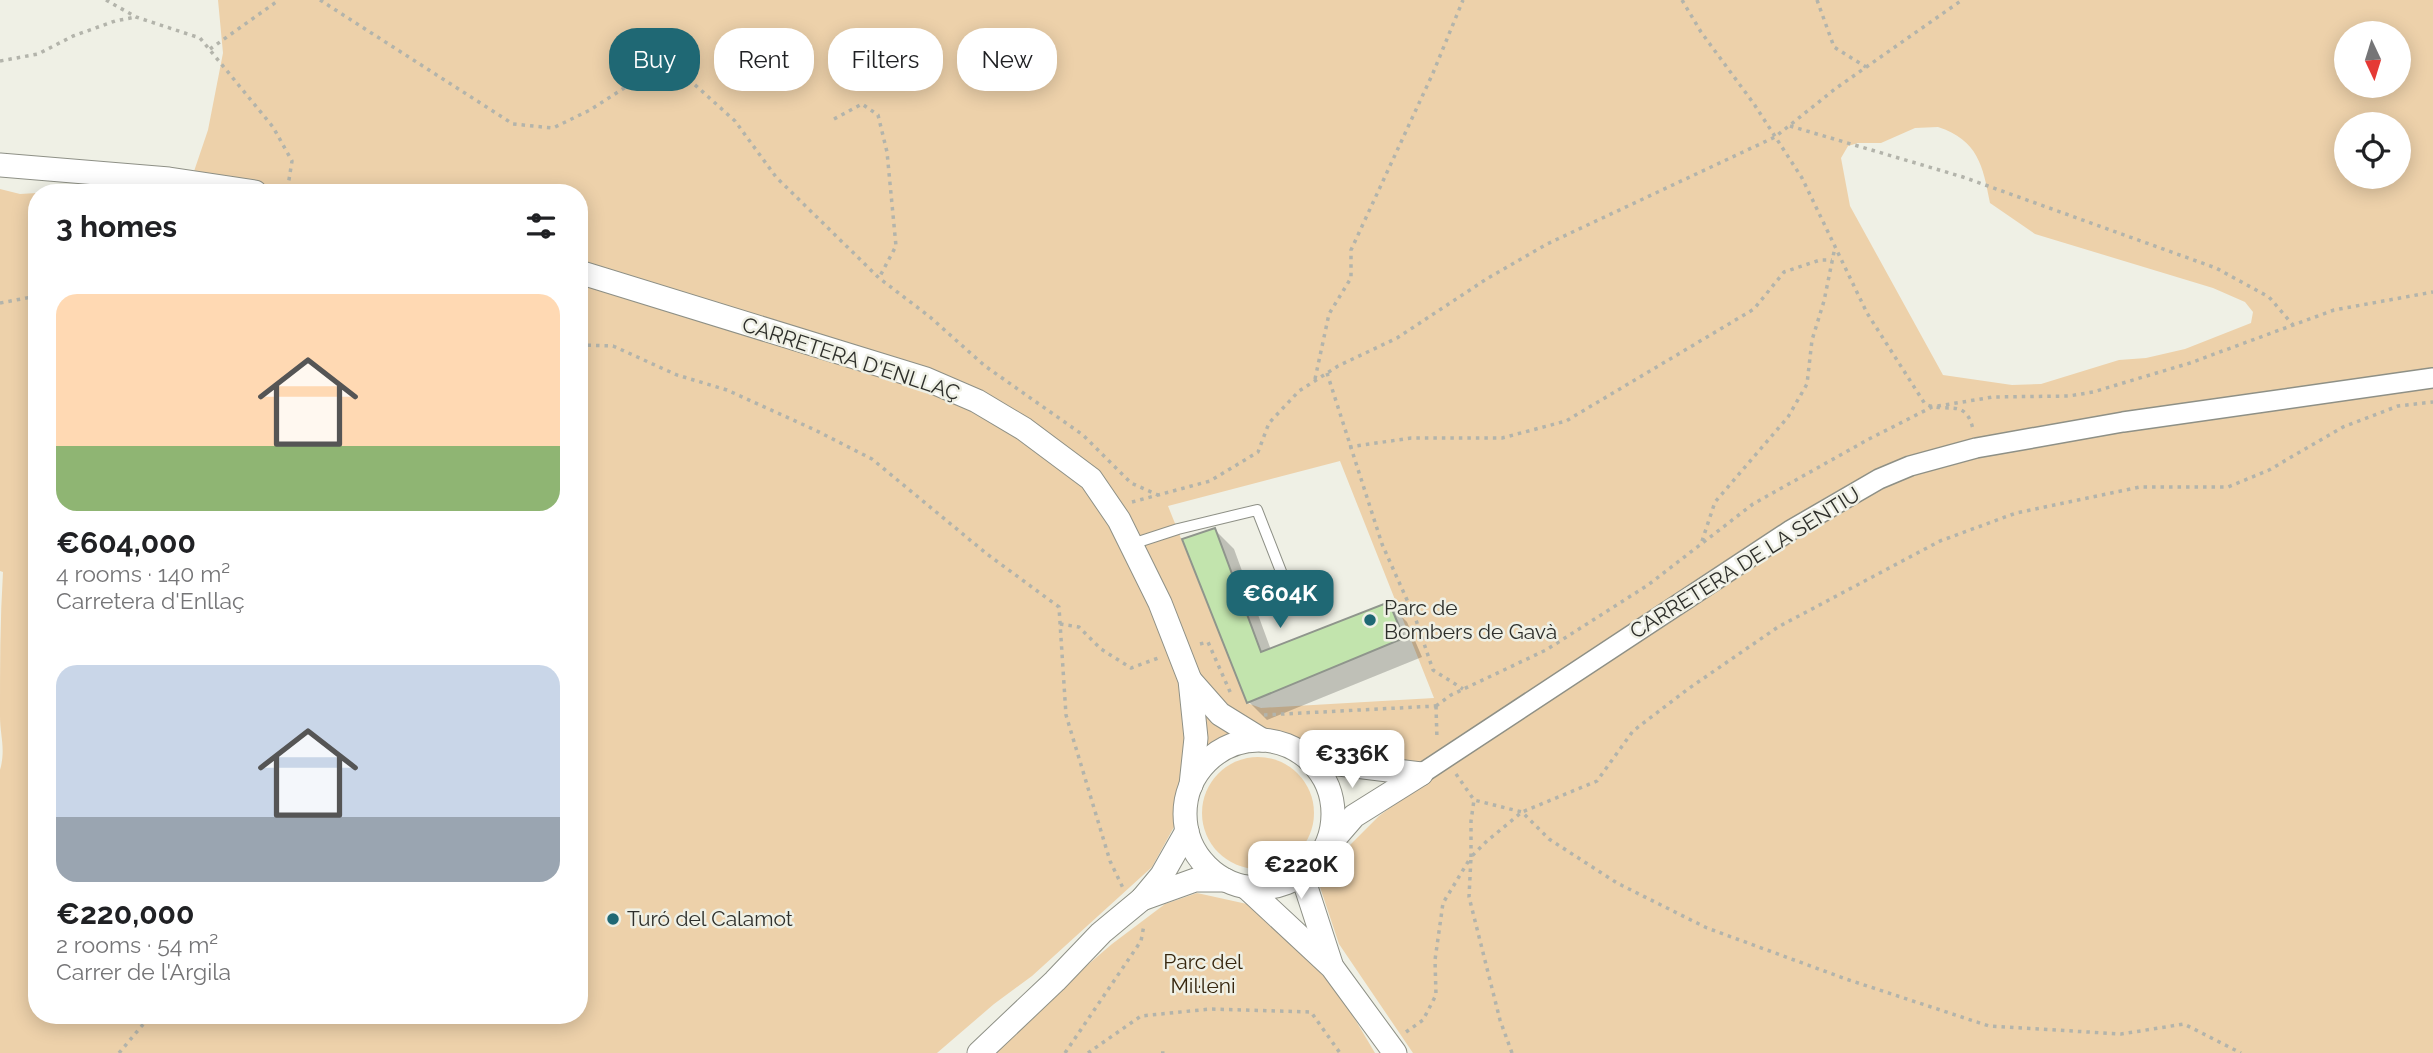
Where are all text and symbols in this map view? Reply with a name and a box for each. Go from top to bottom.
north arrow [2334,21,2412,98]
map controls [2334,21,2411,189]
chip: Buy [609,28,700,91]
chip: Rent [714,28,814,91]
chip: Filters [828,28,943,91]
chip: New [957,28,1057,91]
button: locate [2334,112,2411,189]
icon: filters [522,207,560,245]
text: 3 homes [56,209,177,244]
street label: CARRETERA D'ENLLAÇ [739,311,963,406]
icon: home [245,339,371,465]
street label: CARRETERA DE LA SENTIU [1625,481,1864,644]
text: €604,000 [56,525,196,560]
text: 4 rooms · 140 m² [56,560,230,587]
pin: €604K [1231,570,1329,630]
text: €604K [1243,579,1317,606]
text: Carretera d'Enllaç [56,587,245,614]
place label: Parc de Bombers de Gavà [1384,595,1557,644]
marker: Parc de Bombers de Gavà [1362,612,1378,628]
icon: home [245,710,371,836]
pin: €336K [1303,730,1401,790]
text: €336K [1315,739,1389,766]
pin: €220K [1252,842,1350,901]
text: €220K [1264,850,1338,877]
text: €220,000 [56,896,194,931]
place label: Turó del Calamot [627,906,793,931]
marker: Turó del Calamot [605,911,621,927]
text: 2 rooms · 54 m² [56,931,218,958]
park label: Parc del Mil·leni [1163,949,1243,998]
text: Carrer de l'Argila [56,958,231,985]

